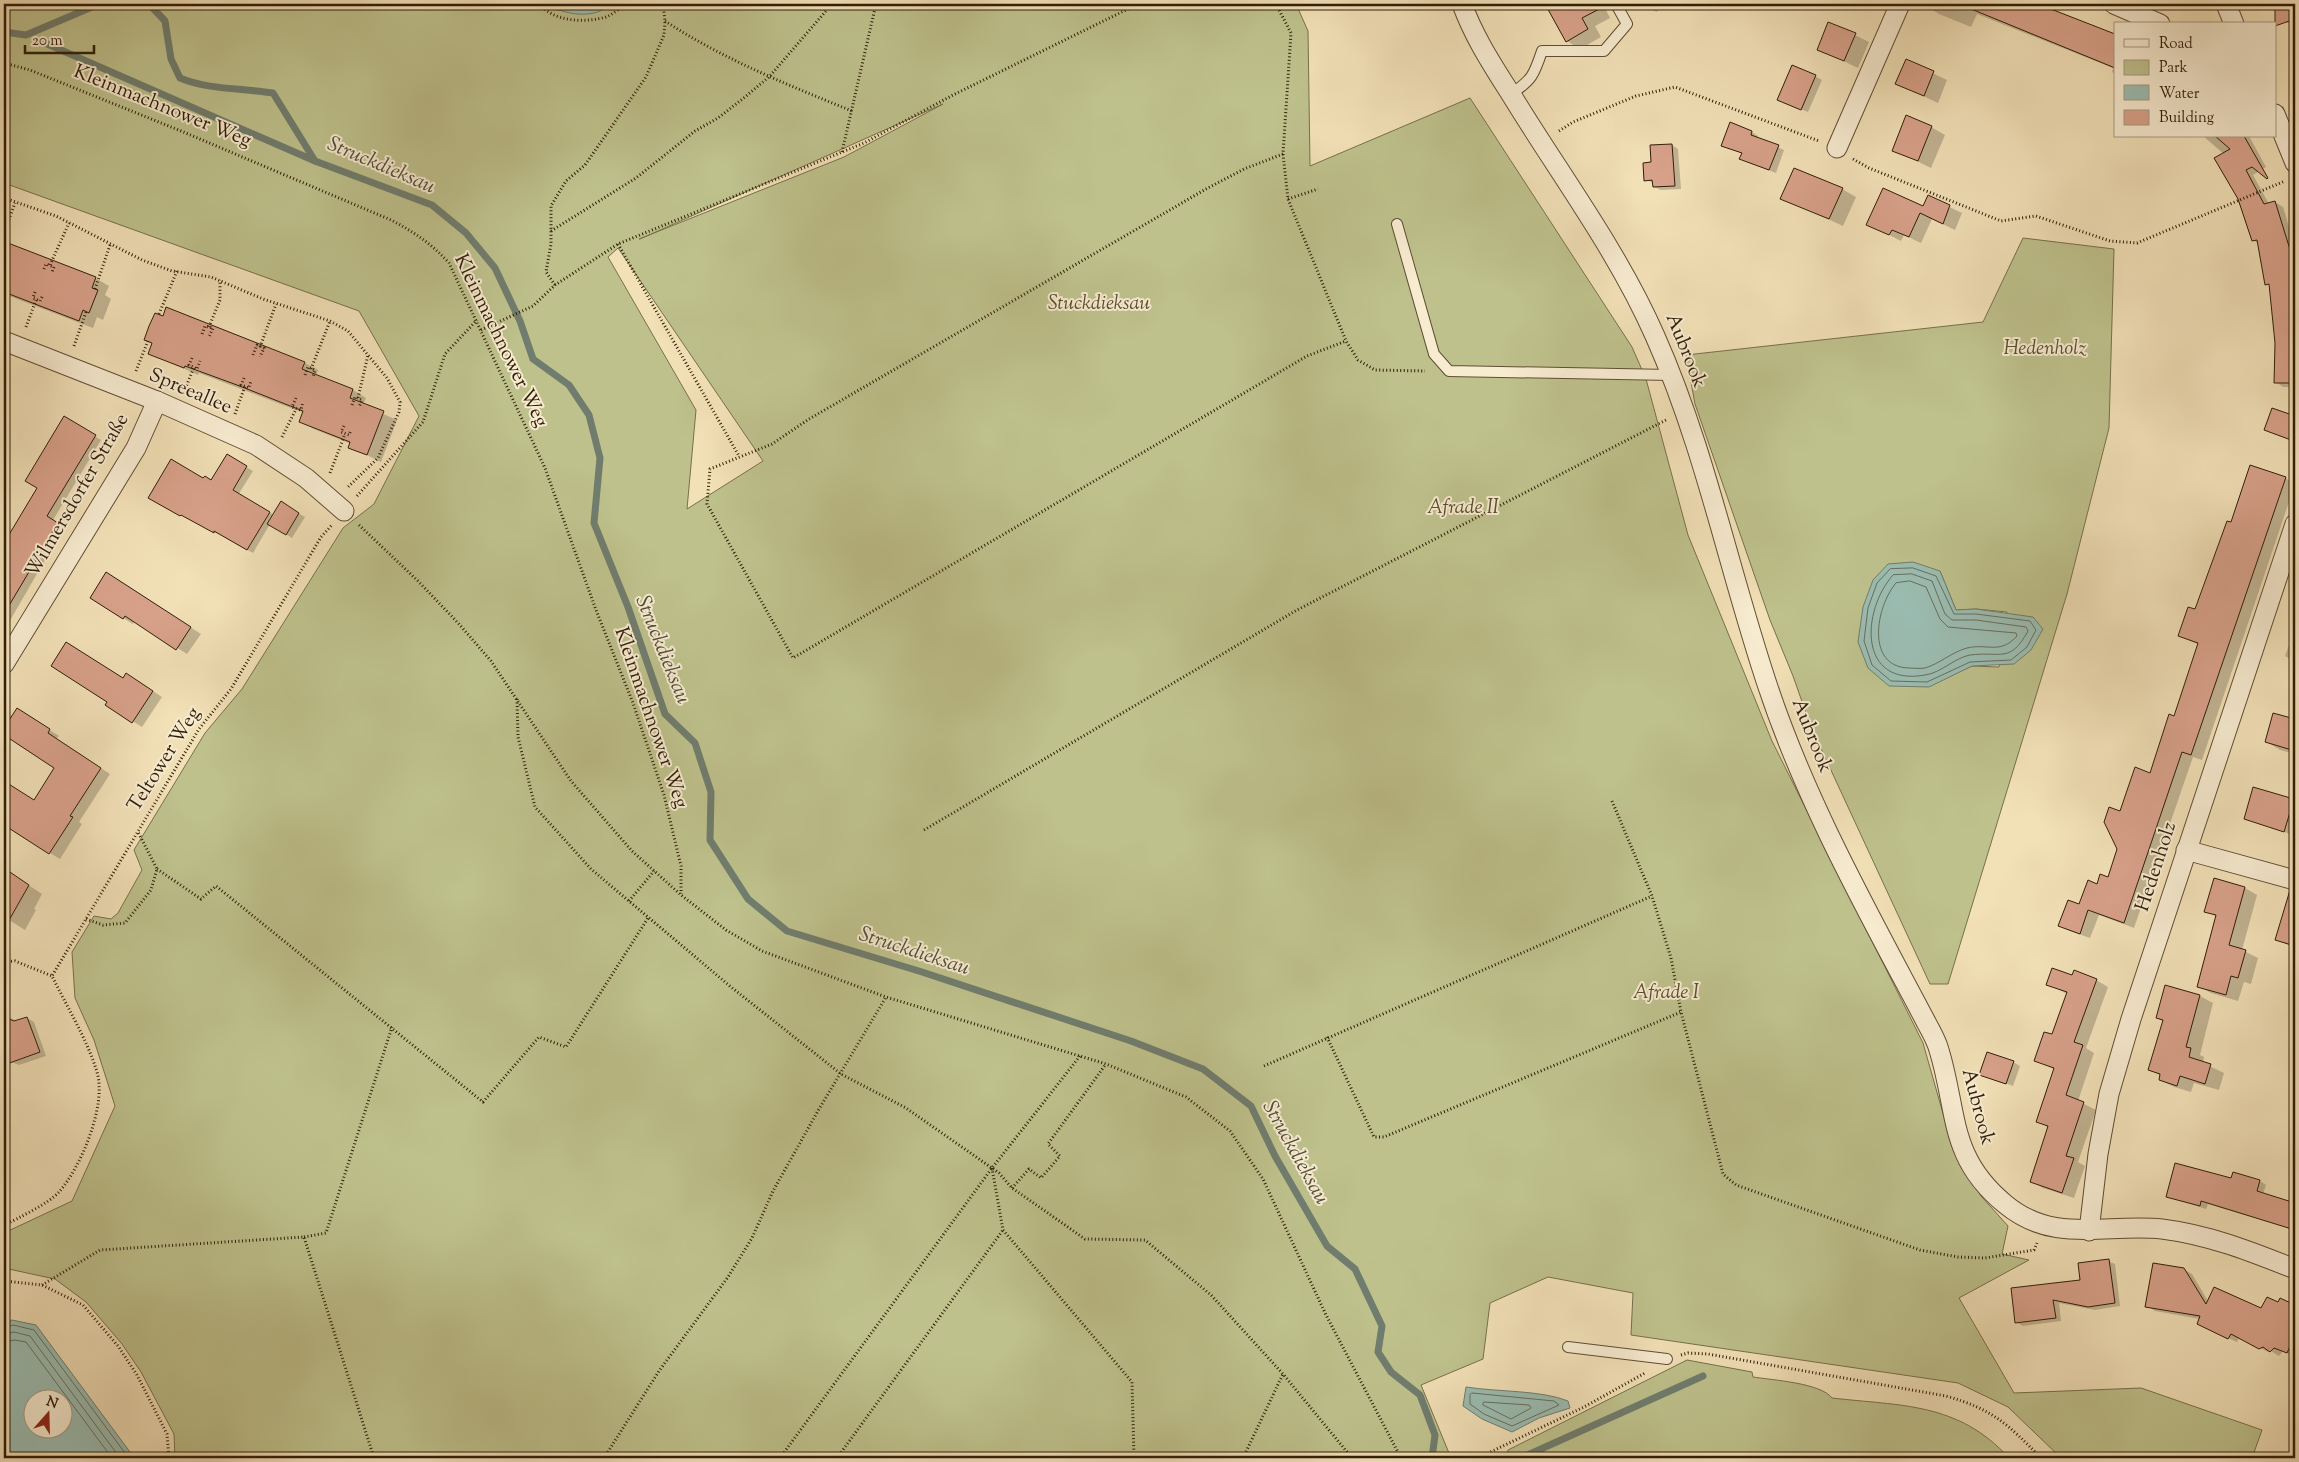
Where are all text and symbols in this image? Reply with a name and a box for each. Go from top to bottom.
scale bar [25,22,94,54]
legend [2114,22,2276,138]
text: 20 m [32,31,63,52]
text: Road [2159,34,2193,55]
street label: Kleinmachnower Weg [69,58,256,156]
text: Park [2159,58,2188,79]
text: Water [2159,84,2200,105]
text: Building [2159,108,2214,129]
water label: Struckdieksau [322,130,440,202]
street label: Kleinmachnower Weg [445,249,555,433]
park label: Stuckdieksau [1048,290,1151,319]
street label: Aubrook [1657,309,1713,393]
park label: Hedenholz [2003,335,2087,364]
street label: Spreeallee [144,361,236,423]
street label: Wilmersdorfer Straße [19,408,137,584]
park label: Afrade II [1427,494,1500,523]
water label: Struckdieksau [627,591,697,709]
street label: Kleinmachnower Weg [605,624,695,813]
street label: Aubrook [1783,694,1839,778]
street label: Teltower Weg [121,702,209,818]
street label: Hedenholz [2129,818,2185,916]
water label: Struckdieksau [855,920,973,984]
park label: Afrade I [1633,979,1700,1008]
street label: Aubrook [1953,1066,2001,1149]
water label: Struckdieksau [1254,1096,1336,1210]
north arrow [22,1390,72,1440]
text: N [43,1392,60,1415]

